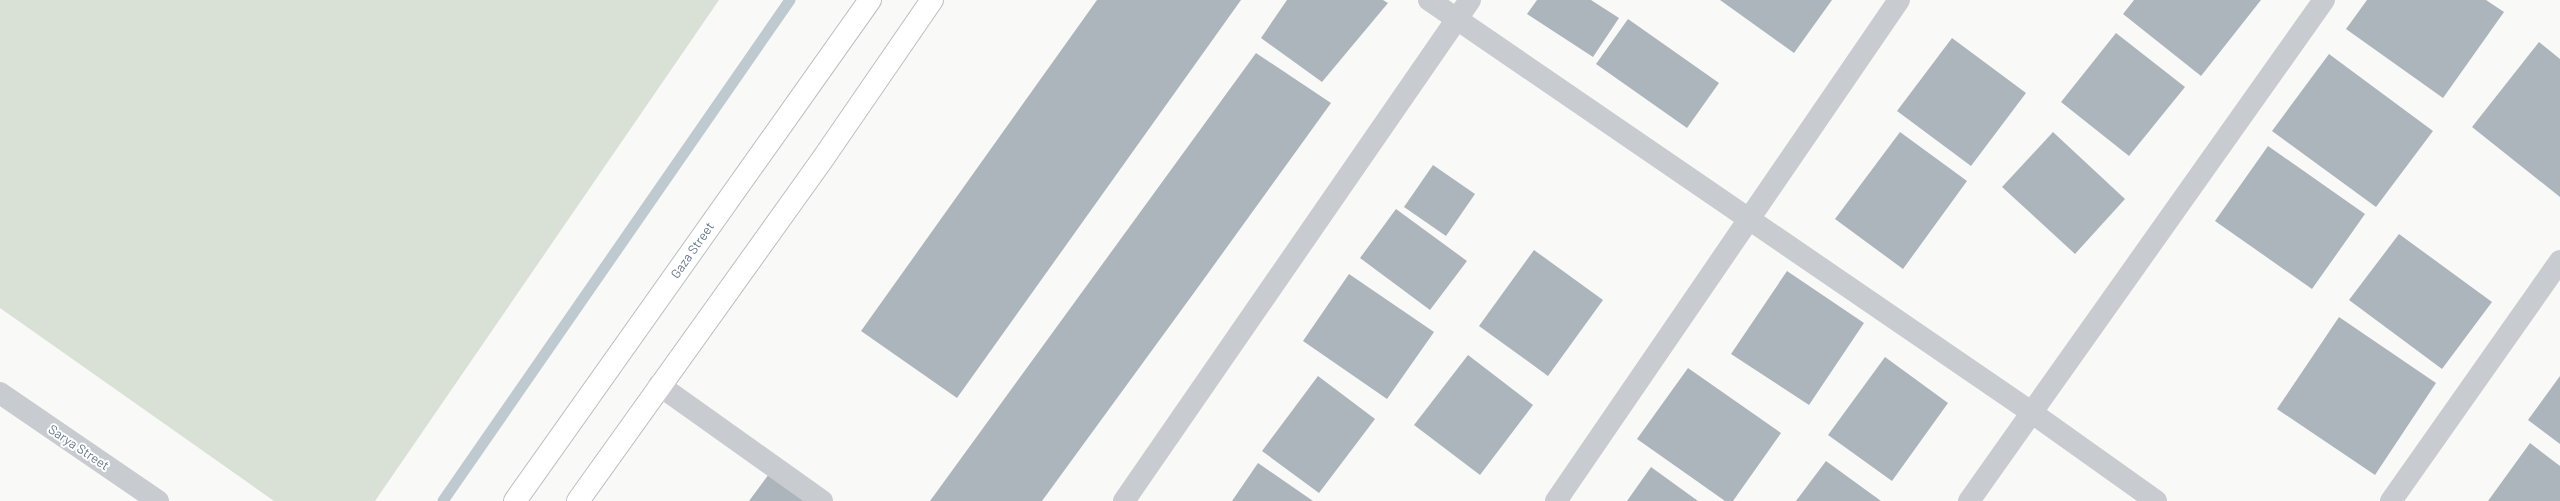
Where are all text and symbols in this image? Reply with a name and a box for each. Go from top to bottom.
street label: Gaza Street [667,219,717,281]
street label: Sarya Street [46,421,112,473]

